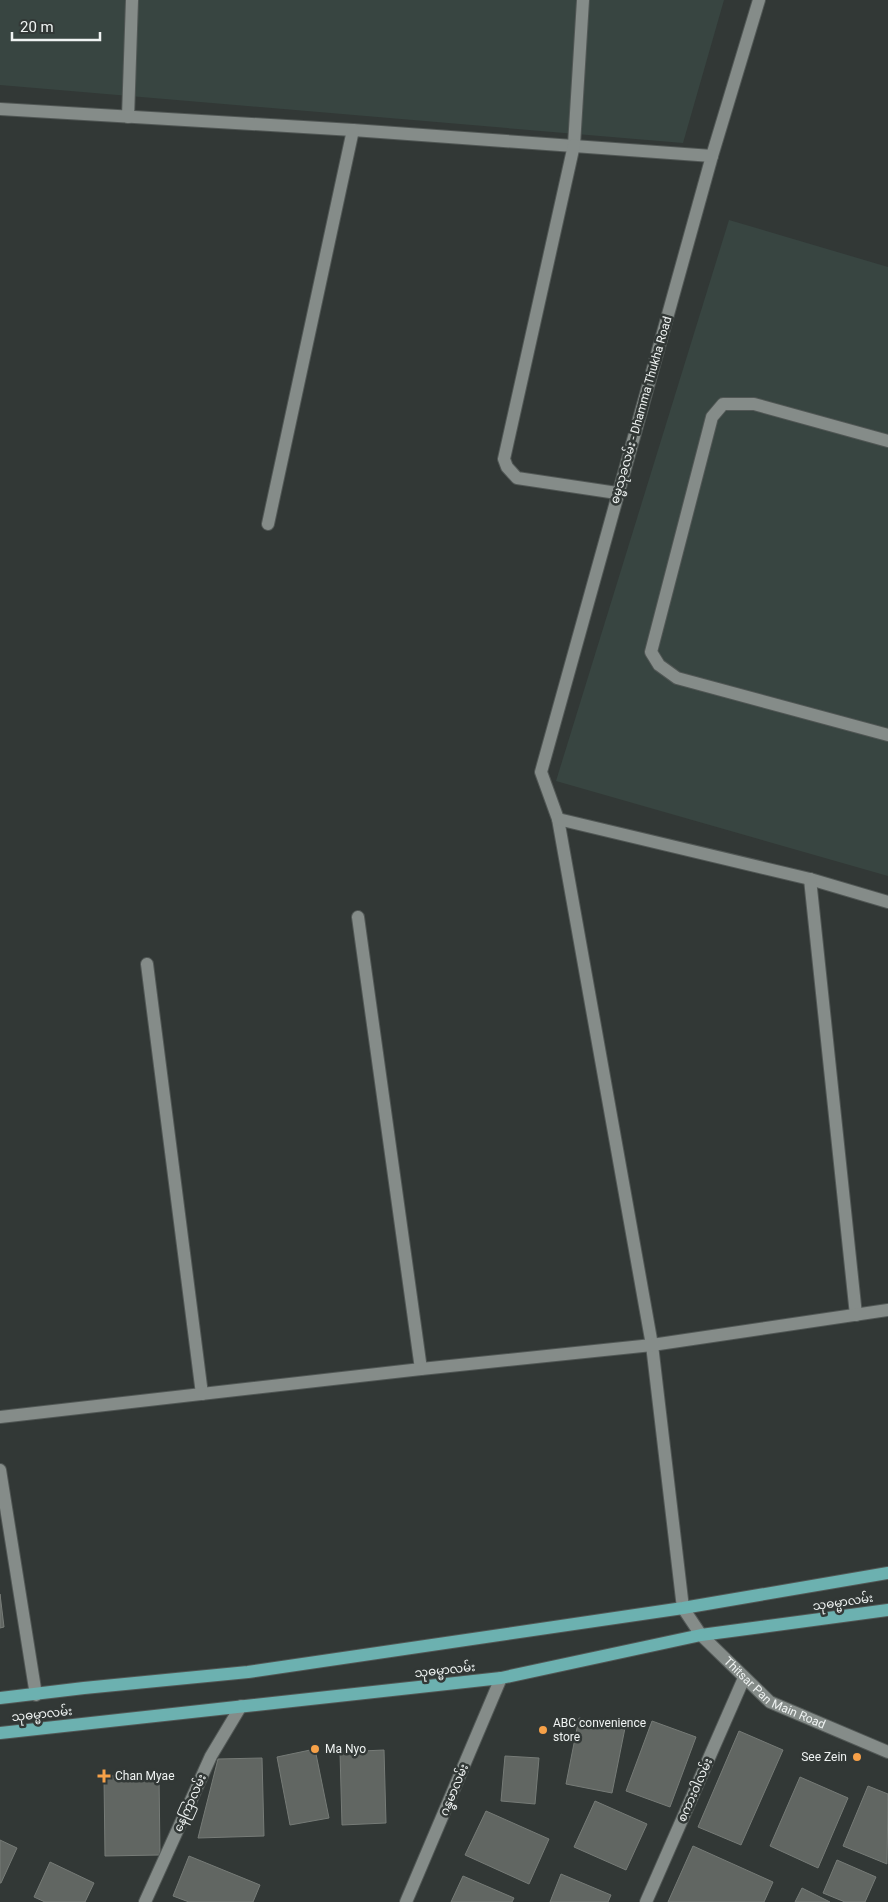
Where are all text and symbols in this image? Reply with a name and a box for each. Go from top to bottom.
scale bar [12,10,100,42]
text: 20 m [20,18,54,36]
street label: ဓမ္မသုခလမ်း - Dhamma Thukha Road [606,314,678,506]
street label: သုဓမ္မာလမ်း [812,1589,875,1616]
street label: Thitsar Pan Main Road [721,1654,828,1732]
street label: သုဓမ္မာလမ်း [414,1658,476,1683]
street label: သုဓမ္မာလမ်း [11,1702,73,1727]
place label: ABC convenience store [553,1716,646,1744]
marker: ABC convenience store [537,1724,549,1736]
place label: Ma Nyo [325,1742,366,1756]
marker: Ma Nyo [309,1743,321,1755]
place label: See Zein [801,1750,847,1764]
marker: See Zein [851,1751,863,1763]
street label: စကားဝါလမ်း [673,1755,715,1824]
street label: ဂန္ဓမာလမ်း [435,1761,474,1819]
marker: Chan Myae [97,1769,111,1783]
place label: Chan Myae [115,1769,175,1783]
street label: နေကြာလမ်း [169,1771,212,1835]

